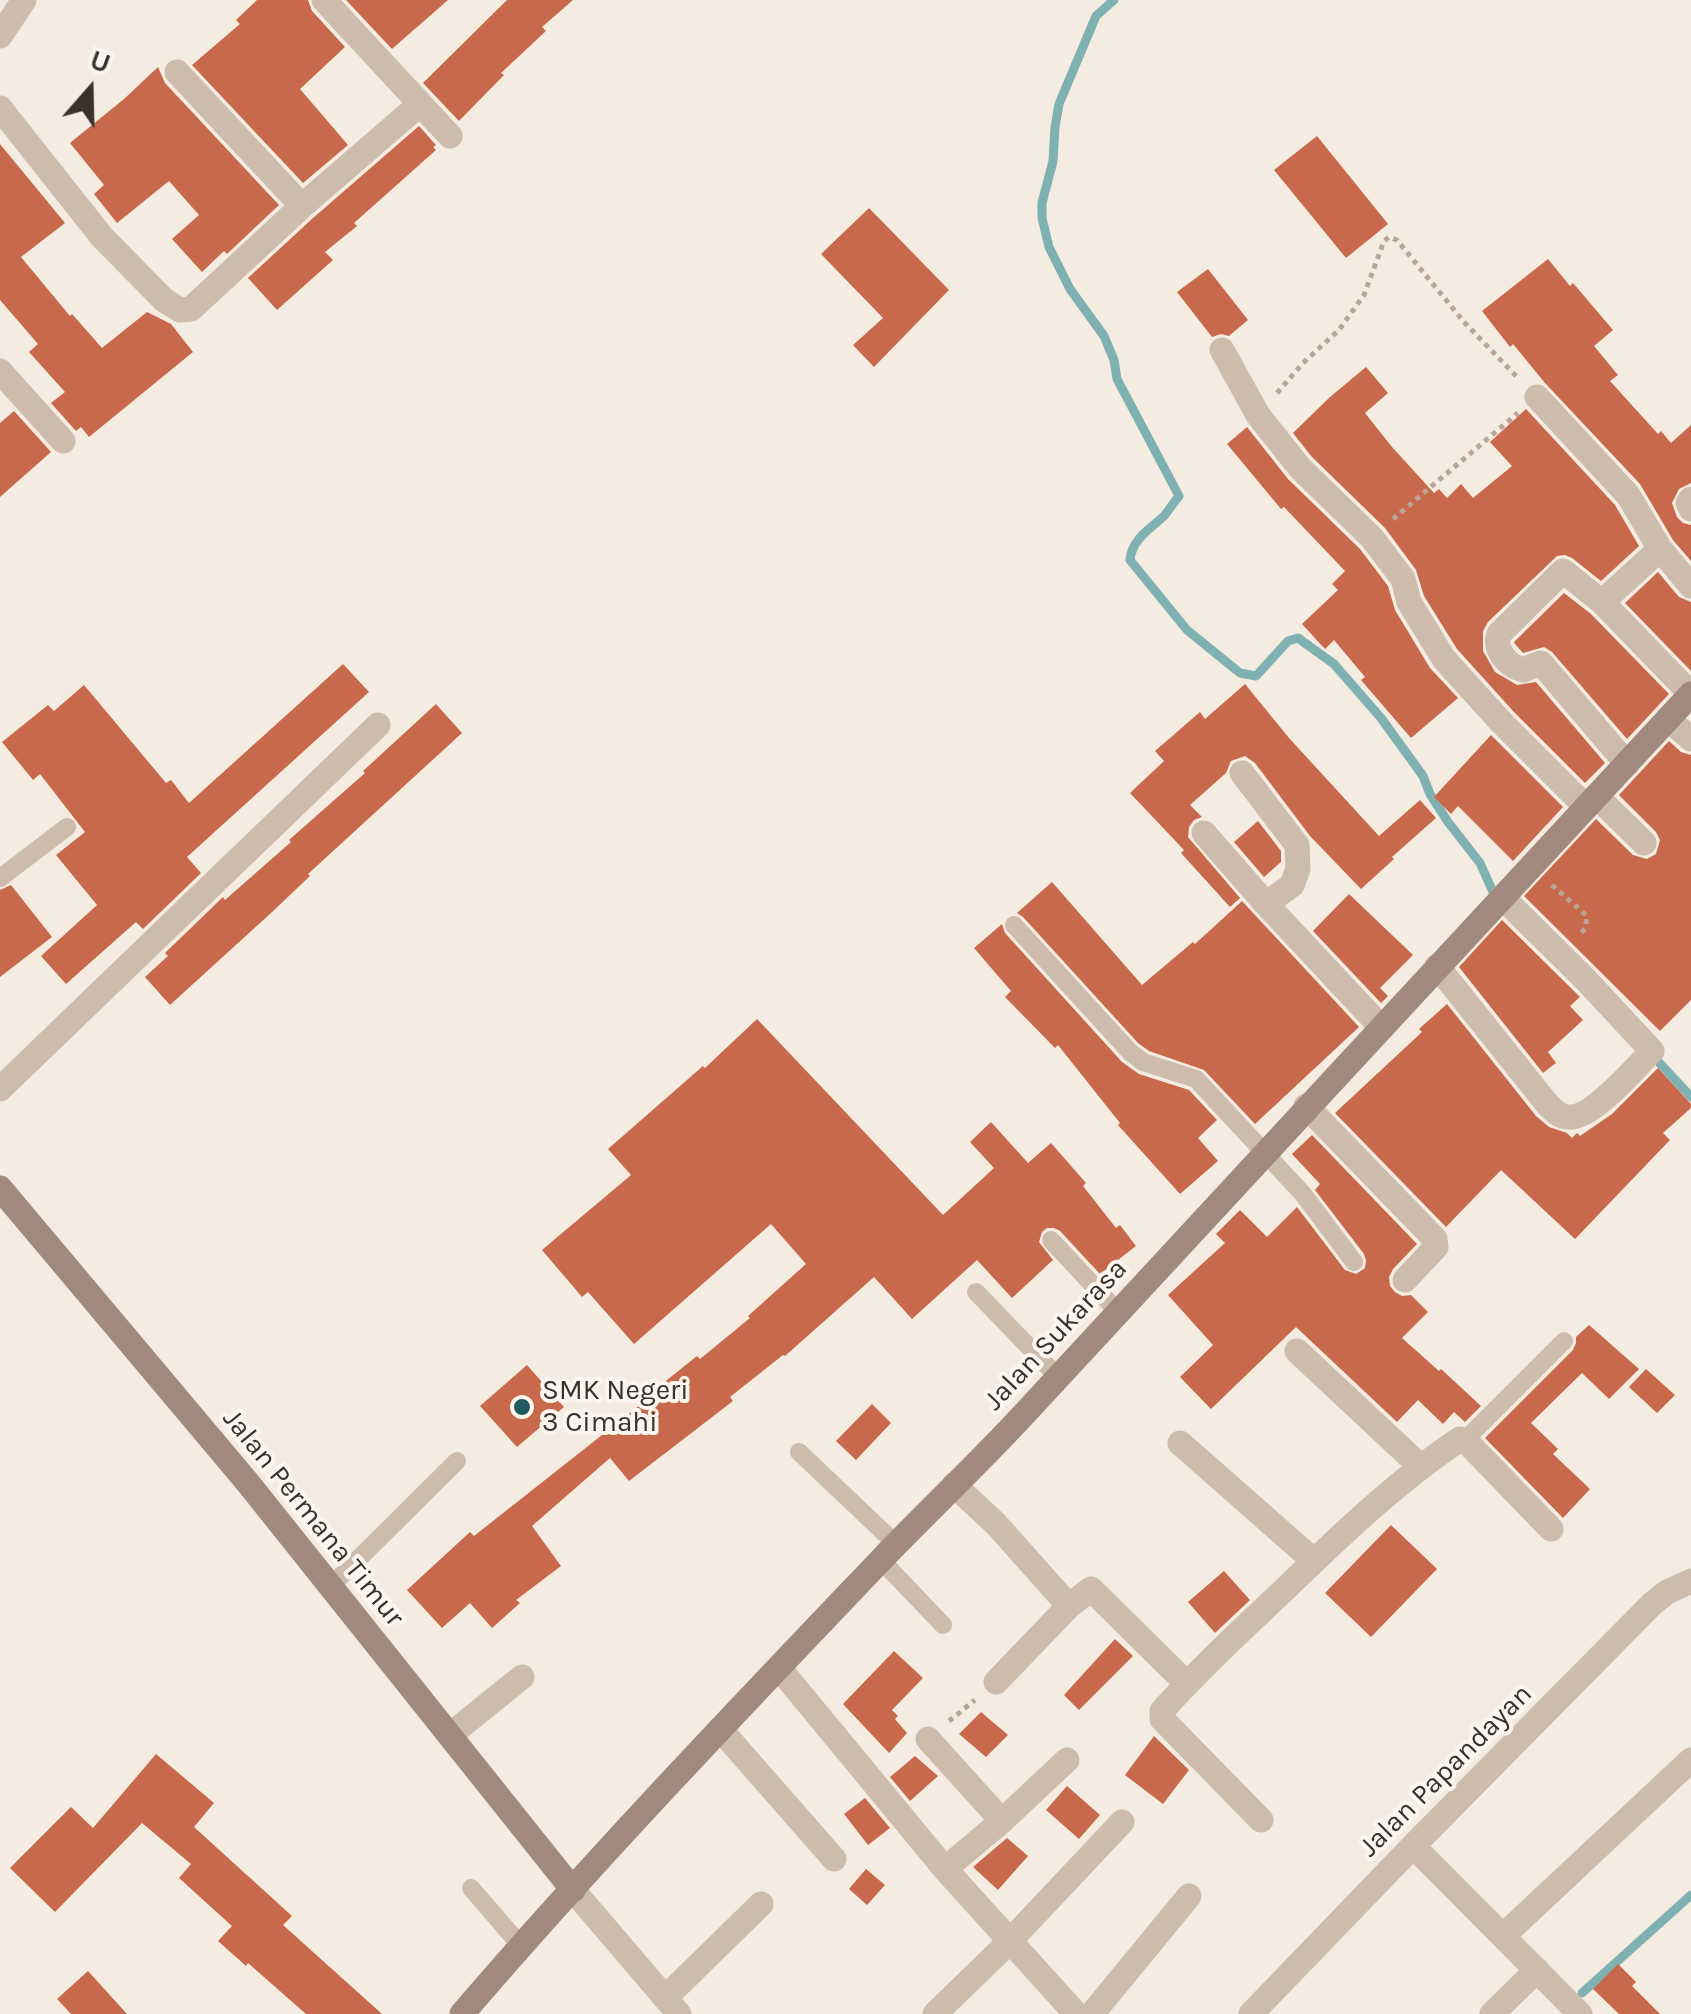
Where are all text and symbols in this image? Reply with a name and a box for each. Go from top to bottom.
north arrow [40,40,140,140]
text: U [86,43,115,80]
street label: Jalan Sukarasa [977,1253,1135,1417]
place label: SMK Negeri 3 Cimahi [542,1374,688,1440]
marker: SMK Negeri 3 Cimahi [511,1396,533,1418]
street label: Jalan Permana Timur [215,1403,411,1633]
street label: Jalan Papandayan [1353,1678,1539,1864]

